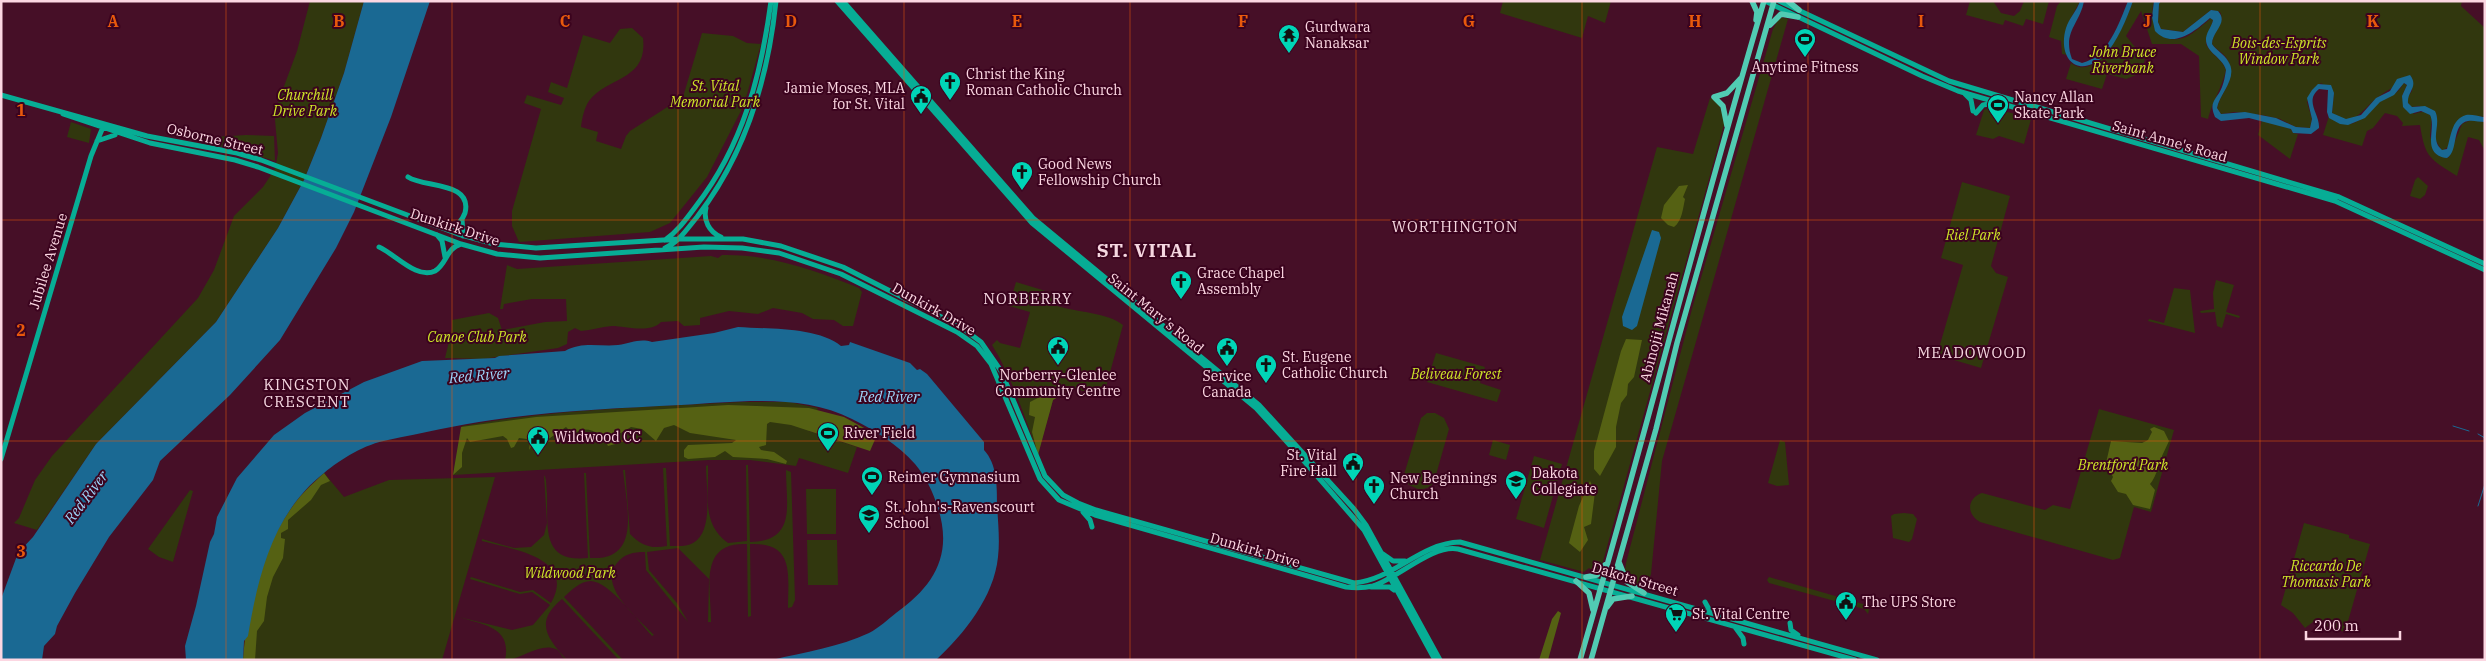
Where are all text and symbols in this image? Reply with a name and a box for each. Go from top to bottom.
text: A [107,11,119,31]
text: B [333,11,345,31]
text: C [560,11,570,31]
text: D [785,11,797,31]
text: E [1012,11,1022,31]
text: F [1238,11,1248,31]
text: G [1463,11,1475,31]
text: H [1689,11,1702,31]
text: I [1918,11,1924,31]
text: J [2143,11,2151,31]
text: K [2367,11,2380,31]
place label: Gurdwara Nanaksar [1305,18,1371,52]
temple icon: Gurdwara Nanaksar [1277,23,1301,54]
sports icon: Anytime Fitness [1793,27,1817,58]
park label: Bois-des-Esprits Window Park [2230,34,2327,68]
park label: John Bruce Riverbank [2089,43,2157,77]
place label: Anytime Fitness [1751,58,1859,76]
place label: Christ the King Roman Catholic Church [966,65,1122,99]
church icon: Christ the King Roman Catholic Church [938,70,962,101]
park label: St. Vital Memorial Park [669,77,761,111]
place label: Jamie Moses, MLA for St. Vital [784,79,905,113]
public building icon: Jamie Moses, MLA for St. Vital [909,84,933,115]
park label: Churchill Drive Park [272,86,338,120]
place label: Nancy Allan Skate Park [2014,88,2094,122]
sports icon: Nancy Allan Skate Park [1986,93,2010,124]
text: 1 [16,100,26,120]
street label: Saint Anne's Road [2110,116,2230,166]
street label: Osborne Street [165,119,265,159]
place label: Good News Fellowship Church [1038,155,1161,189]
church icon: Good News Fellowship Church [1010,160,1034,191]
street label: Dunkirk Drive [408,204,502,250]
street label: Jubilee Avenue [25,211,71,311]
district label: WORTHINGTON [1392,217,1518,236]
park label: Riel Park [1944,226,2001,244]
district label: ST. VITAL [1097,238,1197,262]
place label: Grace Chapel Assembly [1197,264,1285,298]
street label: Saint Mary’s Road [1104,269,1208,358]
church icon: Grace Chapel Assembly [1169,269,1193,300]
street label: Abinojii Mikanah [1636,270,1682,384]
street label: Dunkirk Drive [889,279,979,339]
district label: NORBERRY [983,289,1073,308]
text: 2 [16,320,26,340]
park label: Canoe Club Park [427,328,527,346]
public building icon: Norberry-Glenlee Community Centre [1046,335,1070,366]
public building icon: Service Canada [1215,336,1239,367]
district label: MEADOWOOD [1917,343,2027,362]
place label: St. Eugene Catholic Church [1282,348,1388,382]
church icon: St. Eugene Catholic Church [1254,353,1278,384]
water label: Red River [447,363,511,387]
park label: Beliveau Forest [1410,365,1502,383]
place label: Norberry-Glenlee Community Centre [995,366,1121,400]
place label: Service Canada [1202,367,1252,401]
district label: KINGSTON CRESCENT [263,375,351,411]
water label: Red River [858,387,920,406]
sports icon: River Field [816,421,840,452]
place label: River Field [844,424,916,442]
public building icon: Wildwood CC [526,425,550,456]
place label: Wildwood CC [554,428,641,446]
place label: St. Vital Fire Hall [1280,446,1337,480]
public building icon: St. Vital Fire Hall [1341,451,1365,482]
park label: Brentford Park [2077,456,2169,474]
place label: Dakota Collegiate [1532,464,1597,498]
sports icon: Reimer Gymnasium [860,465,884,496]
water label: Red River [59,467,112,528]
place label: Reimer Gymnasium [888,468,1020,486]
place label: New Beginnings Church [1390,469,1497,503]
school or university icon: Dakota Collegiate [1504,469,1528,500]
church icon: New Beginnings Church [1362,474,1386,505]
place label: St. John's-Ravenscourt School [885,498,1035,532]
school or university icon: St. John's-Ravenscourt School [857,503,881,534]
street label: Dunkirk Drive [1208,529,1302,571]
text: 3 [16,541,26,561]
park label: Riccardo De Thomasis Park [2281,557,2371,591]
street label: Dakota Street [1590,558,1680,600]
park label: Wildwood Park [524,564,616,582]
public building icon: The UPS Store [1834,590,1858,621]
place label: The UPS Store [1862,593,1956,611]
supermarket icon: St. Vital Centre [1664,602,1688,633]
place label: St. Vital Centre [1692,605,1790,623]
scale bar [2306,608,2400,640]
text: 200 m [2314,616,2359,635]

